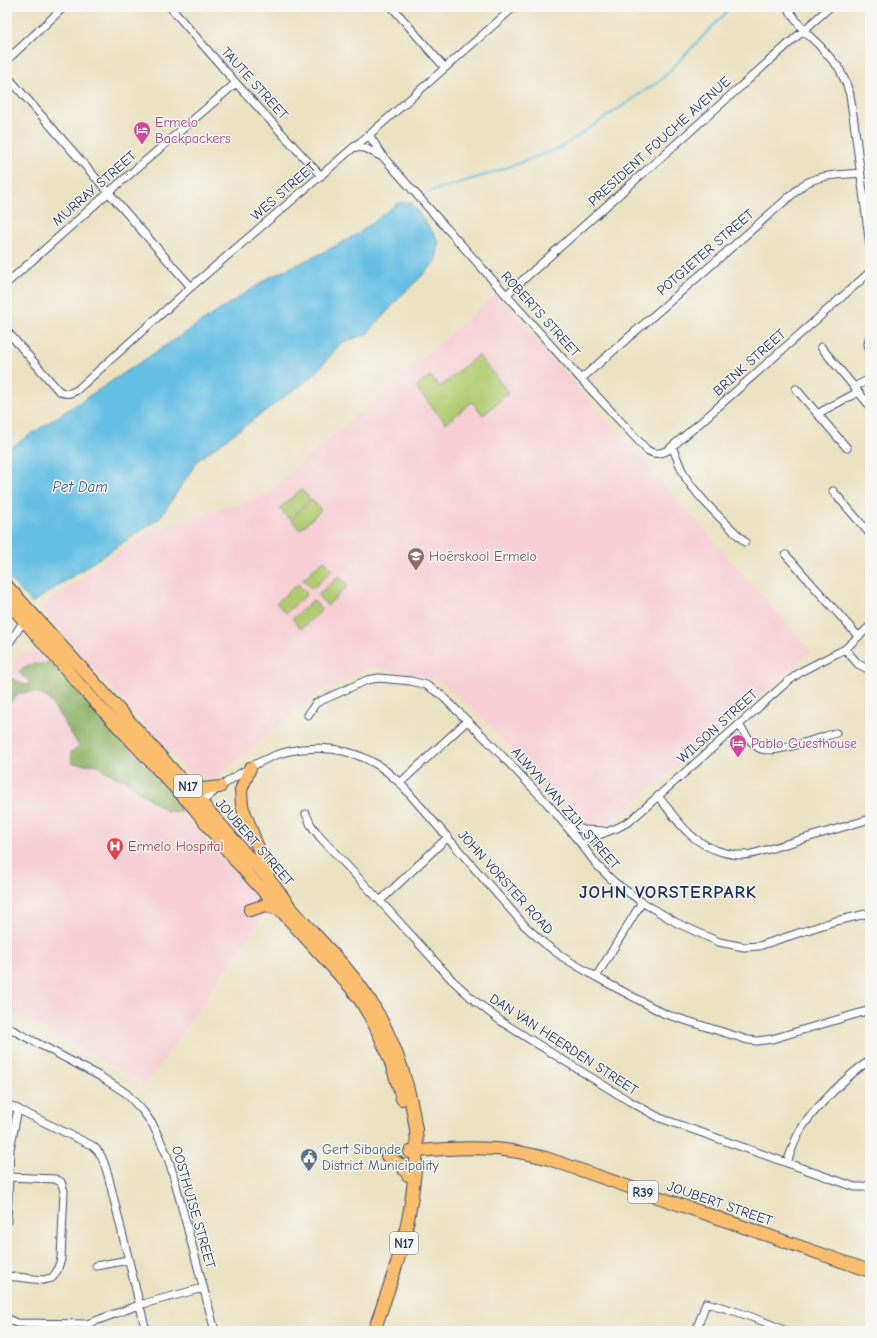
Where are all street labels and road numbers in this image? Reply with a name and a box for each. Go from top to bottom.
street label: TAUTE STREET [218,43,292,124]
street label: PRESIDENT FOUCHE AVENUE [585,73,734,210]
street label: MURRAY STREET [49,147,140,230]
street label: WES STREET [247,158,320,224]
street label: POTGIETER STREET [653,205,758,299]
street label: ROBERTS STREET [497,268,584,361]
street label: BRINK STREET [710,325,790,399]
street label: WILSON STREET [673,685,762,767]
street label: ALWYN VAN ZIJL STREET [508,744,624,874]
road number: N17 [174,775,202,797]
street label: JOUBERT STREET [212,795,298,890]
street label: JOHN VORSTER ROAD [454,827,557,938]
street label: DAN VAN HEERDEN STREET [486,990,642,1099]
street label: OOSTHUISE STREET [168,1144,219,1271]
street label: JOUBERT STREET [665,1178,775,1230]
road number: R39 [628,1181,658,1203]
road number: N17 [390,1232,418,1254]

